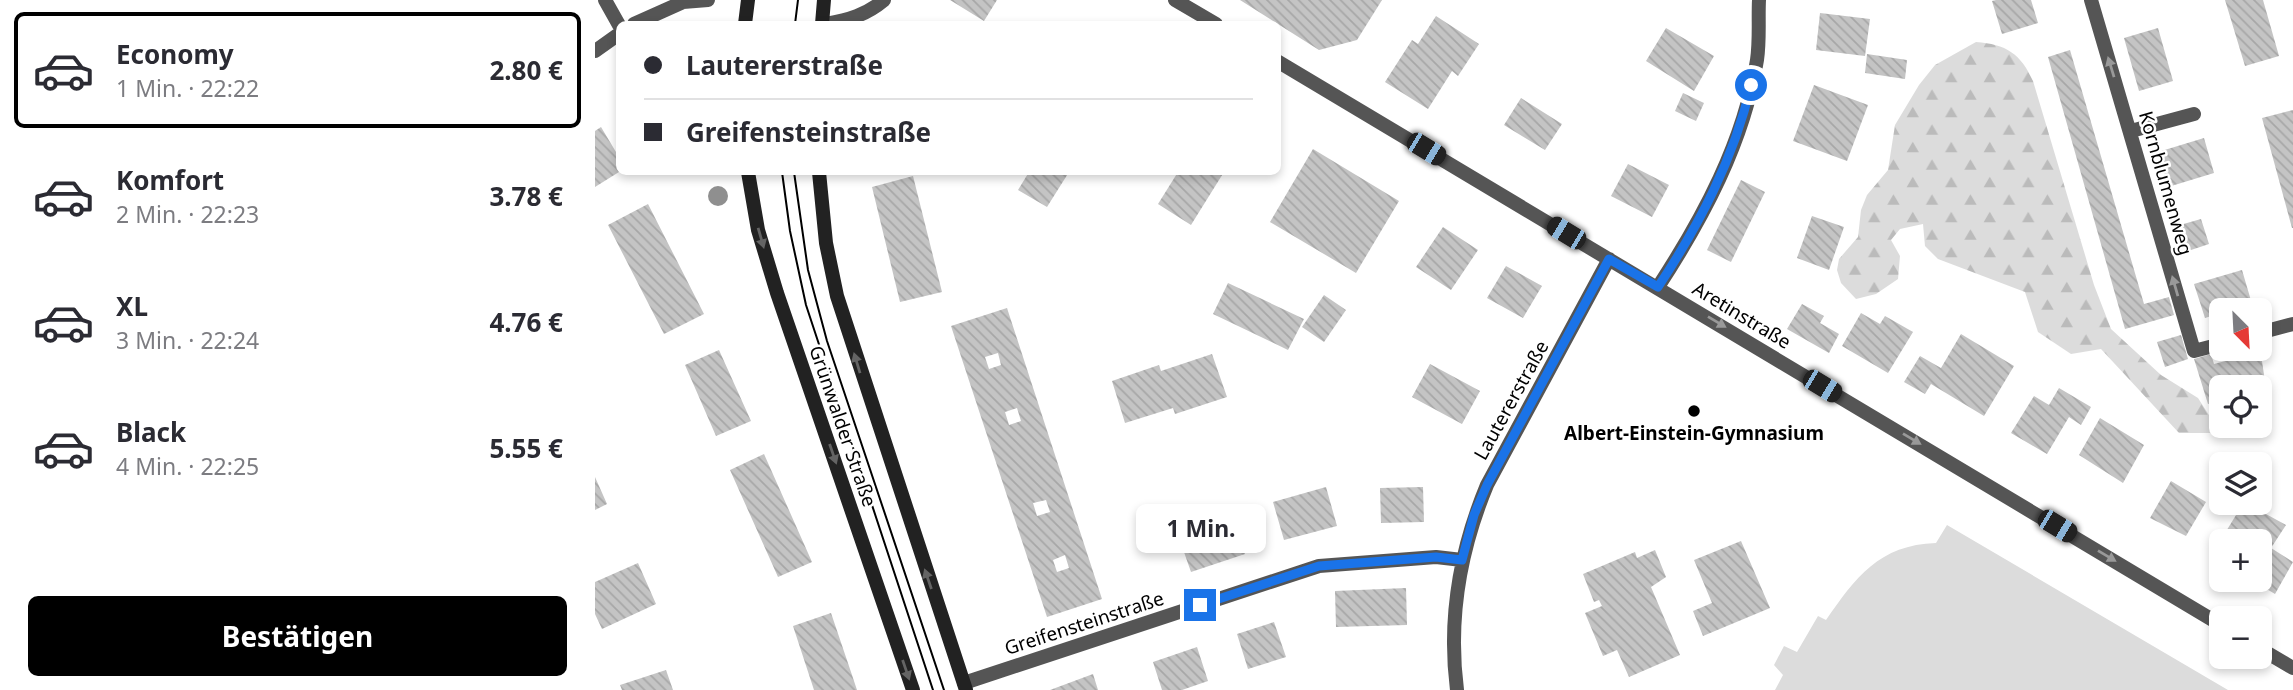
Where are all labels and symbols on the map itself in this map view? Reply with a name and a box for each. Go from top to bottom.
one-way arrow [2106,57,2116,78]
route start [1735,69,1767,101]
street label: Kornblumenweg [2133,108,2199,258]
car [1403,129,1450,169]
car [1543,213,1590,253]
one-way arrow [756,228,767,250]
street label: Aretinstraße [1688,275,1796,355]
one-way arrow [2170,275,2180,296]
north arrow [2209,298,2271,360]
one-way arrow [1707,316,1726,329]
street label: Lautererstraße [1467,336,1555,464]
street label: Grünwalder Straße [803,342,883,510]
one-way arrow [851,352,861,373]
car [1799,366,1846,406]
marker: Albert-Einstein-Gymnasium [1686,403,1702,419]
place label: Albert-Einstein-Gymnasium [1564,420,1824,446]
one-way arrow [1902,433,1921,446]
one-way arrow [828,444,839,465]
callout: 1 Min. [1135,504,1265,552]
car [2034,506,2081,546]
one-way arrow [2097,550,2116,563]
one-way arrow [922,568,933,589]
street label: Greifensteinstraße [1001,585,1167,661]
route end [1184,589,1216,621]
one-way arrow [901,659,912,680]

